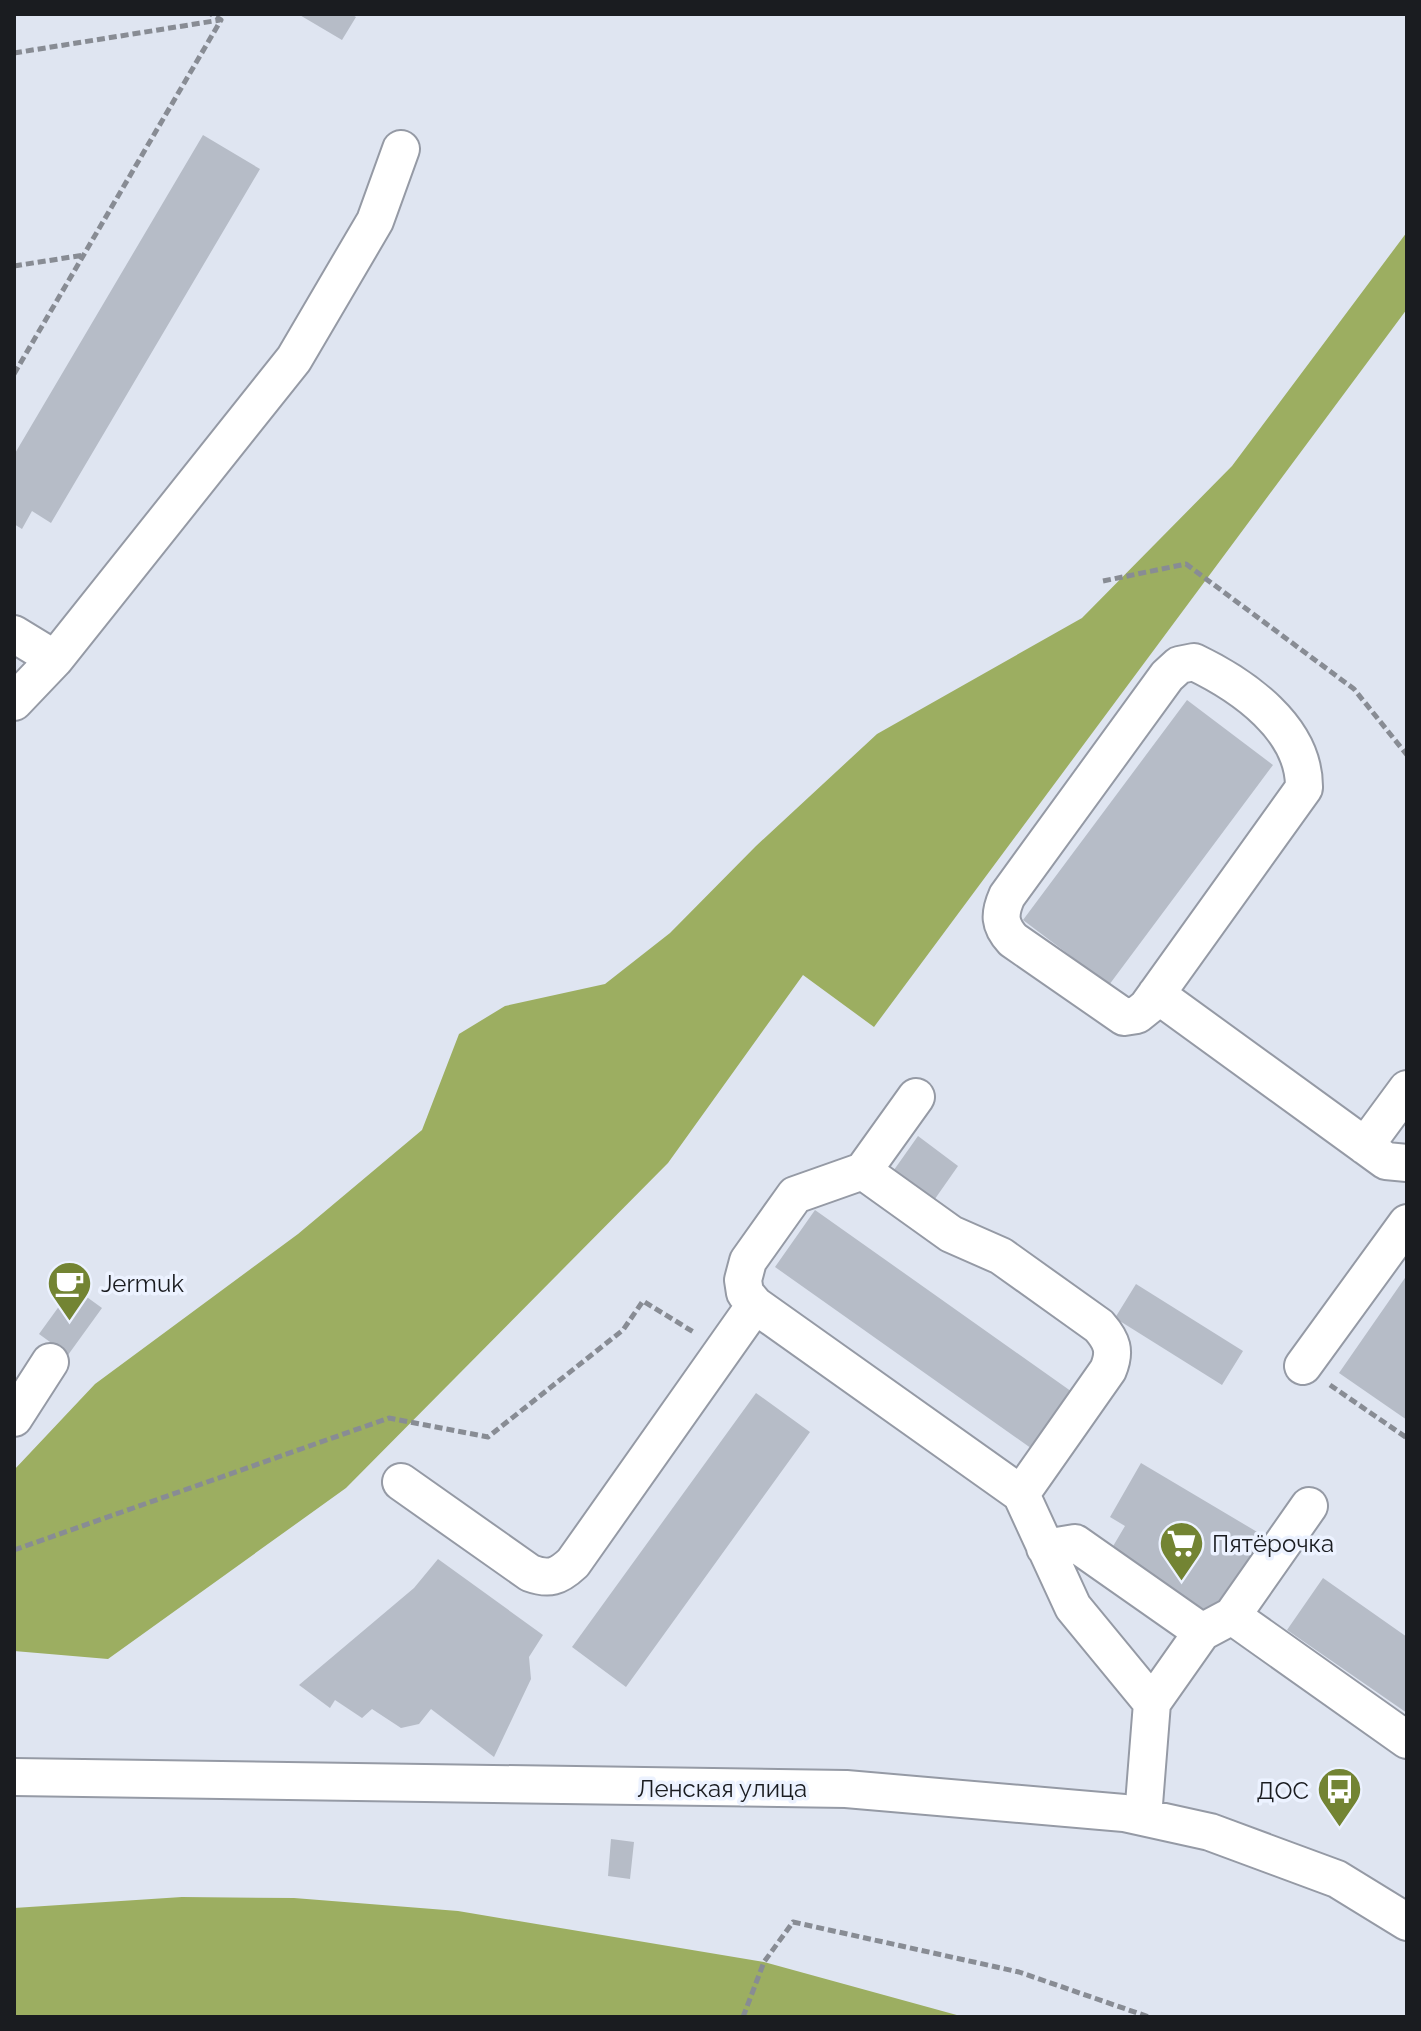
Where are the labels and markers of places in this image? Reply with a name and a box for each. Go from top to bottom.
cafe icon: Jermuk [46,1259,94,1322]
place label: Jermuk [101,1269,184,1298]
supermarket icon: Пятёрочка [1157,1519,1205,1582]
place label: Пятёрочка [1212,1529,1334,1558]
bus stop icon: ДОС [1316,1766,1364,1829]
place label: ДОС [1257,1776,1309,1805]

